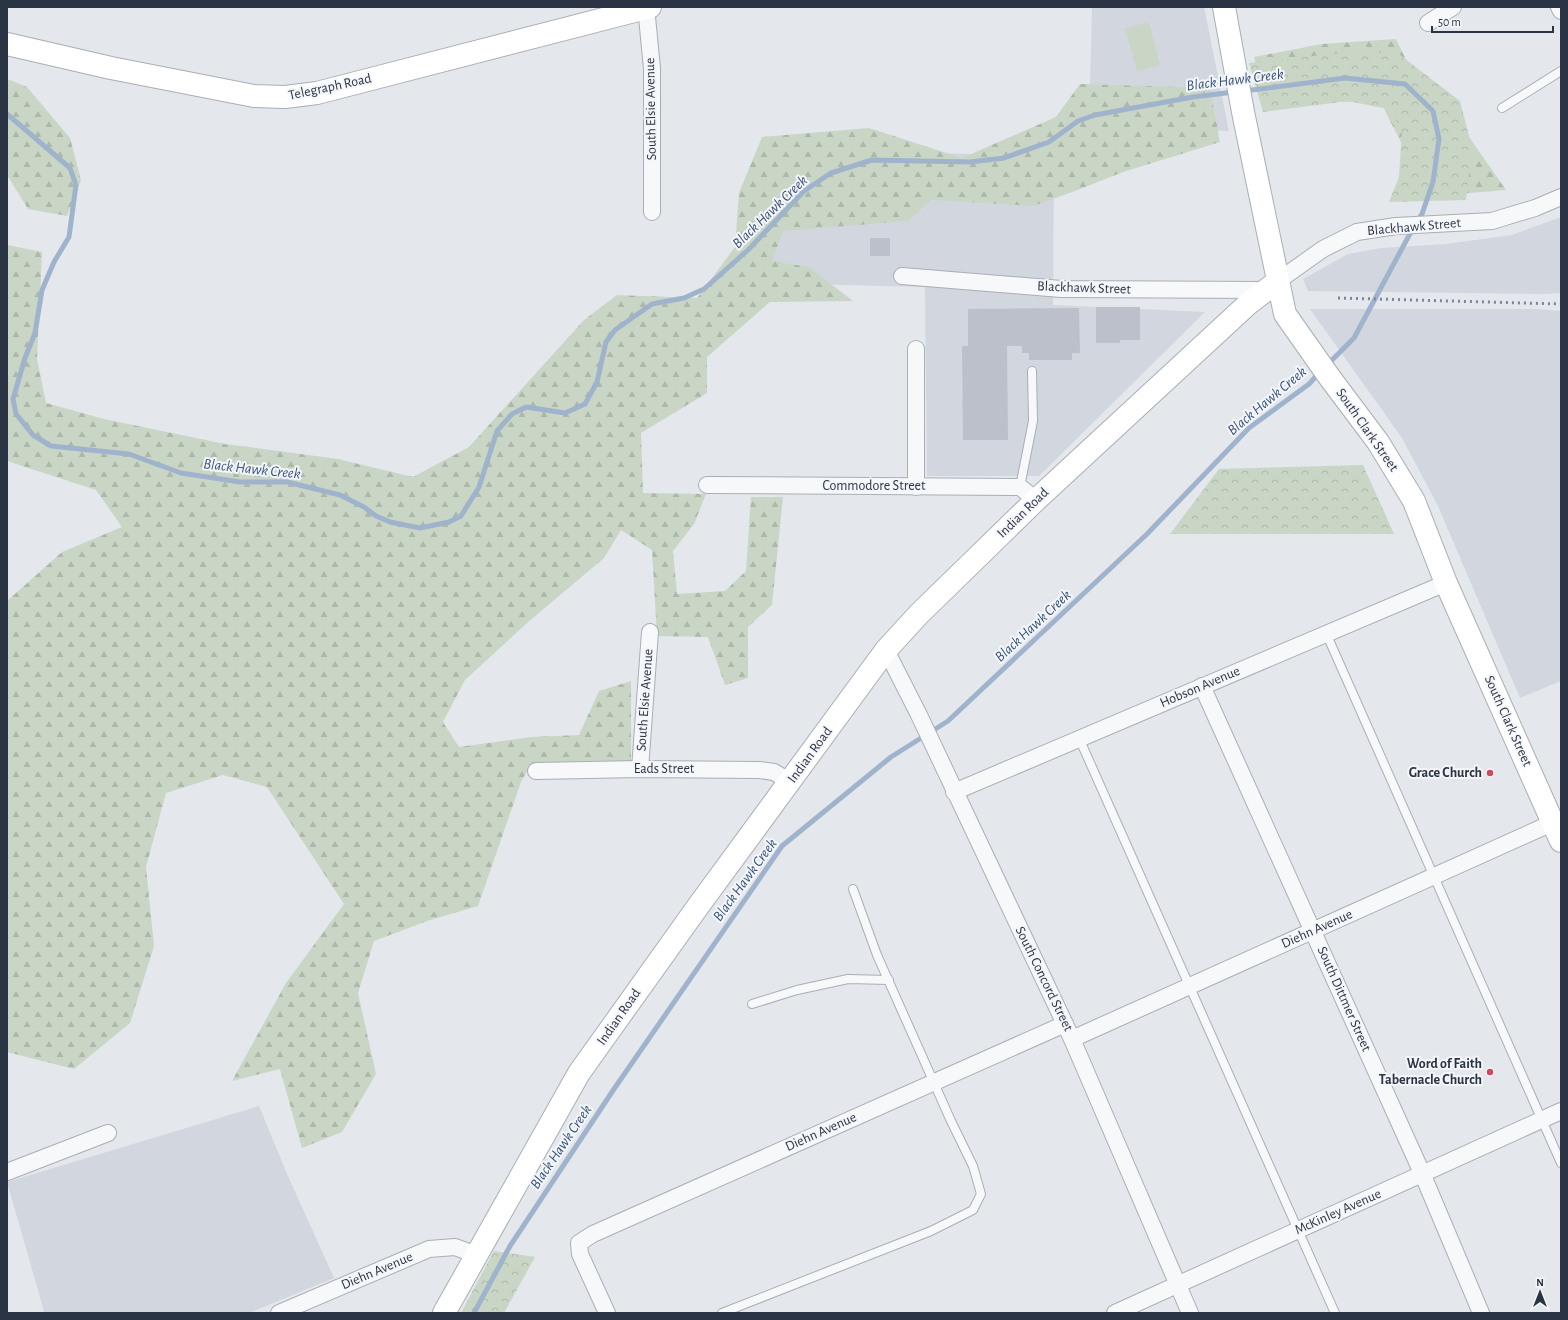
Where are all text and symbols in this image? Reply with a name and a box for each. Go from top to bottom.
scale bar [1432,8,1553,34]
text: 50 m [1438,16,1461,28]
street label: South Elsie Avenue [643,58,659,160]
water label: Black Hawk Creek [1186,67,1284,93]
street label: Telegraph Road [287,71,373,103]
water label: Black Hawk Creek [730,173,810,251]
street label: Blackhawk Street [1367,216,1462,238]
street label: Blackhawk Street [1037,279,1132,297]
water label: Black Hawk Creek [1225,364,1309,438]
street label: South Clark Street [1333,386,1401,474]
water label: Black Hawk Creek [203,456,301,482]
street label: Commodore Street [822,479,926,493]
street label: Indian Road [995,485,1051,541]
water label: Black Hawk Creek [992,587,1074,665]
street label: South Elsie Avenue [634,648,656,752]
street label: Hobson Avenue [1158,664,1242,710]
street label: South Clark Street [1482,674,1534,769]
street label: Indian Road [785,725,835,785]
street label: Eads Street [634,762,695,776]
place label: Grace Church [1409,766,1482,780]
marker: Grace Church [1485,768,1495,778]
water label: Black Hawk Creek [710,836,780,924]
street label: Diehn Avenue [1279,907,1355,951]
street label: South Concord Street [1013,924,1076,1034]
street label: South Dittmer Street [1315,944,1374,1054]
street label: Indian Road [595,986,643,1048]
place label: Word of Faith Tabernacle Church [1379,1057,1482,1087]
marker: Word of Faith Tabernacle Church [1485,1067,1495,1077]
water label: Black Hawk Creek [527,1102,595,1192]
street label: Diehn Avenue [783,1110,859,1154]
street label: McKinley Avenue [1293,1187,1383,1237]
street label: Diehn Avenue [339,1250,415,1292]
north arrow [1520,1272,1560,1312]
text: N [1536,1277,1544,1288]

